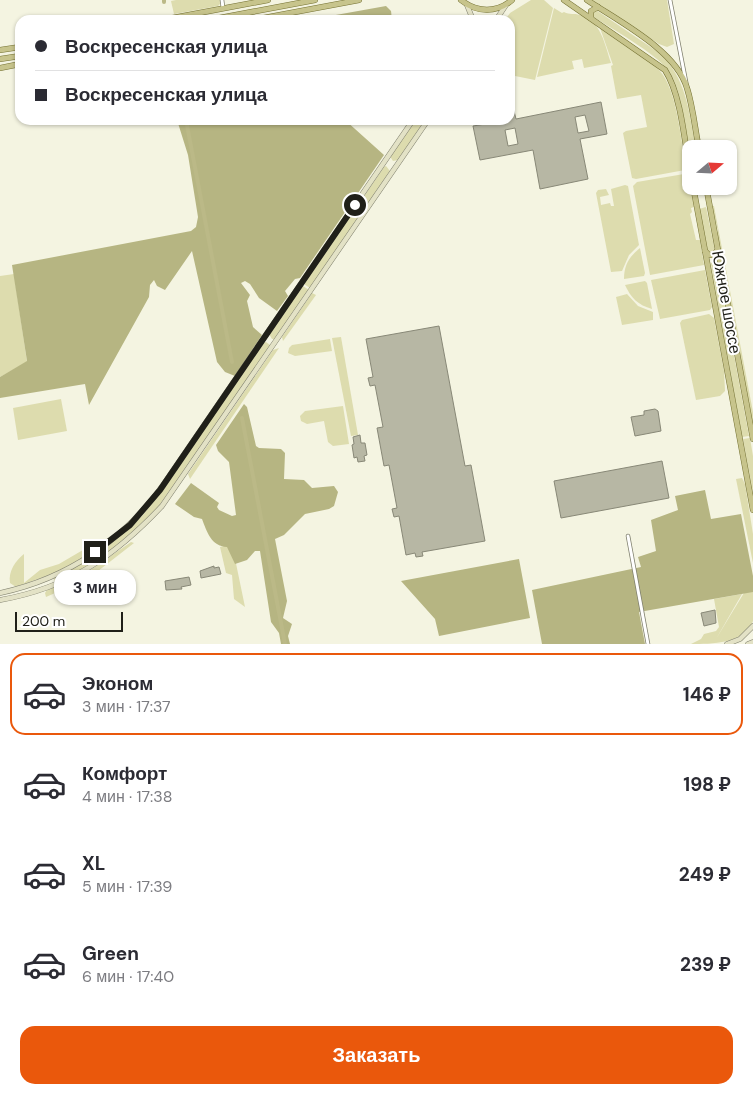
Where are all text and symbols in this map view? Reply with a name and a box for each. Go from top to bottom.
text: Воскресенская улица [65,34,267,59]
text: Воскресенская улица [65,82,267,107]
north arrow [682,140,738,195]
map controls [682,140,737,195]
route start [344,194,366,216]
street label: Южное шоссе [707,249,746,355]
route end [84,541,106,563]
callout: 3 мин [54,570,136,604]
text: 3 мин [73,577,117,598]
scale bar [15,609,122,632]
text: 200 m [22,612,65,630]
text: Эконом [82,671,153,696]
icon: car [22,672,67,717]
text: 146 ₽ [683,682,731,707]
text: 3 мин · 17:37 [82,696,171,717]
text: Комфорт [82,761,167,786]
icon: car [22,762,67,807]
text: 198 ₽ [683,772,731,797]
text: 4 мин · 17:38 [82,786,172,807]
text: XL [82,851,105,876]
icon: car [22,852,67,897]
text: 249 ₽ [679,862,731,887]
text: 5 мин · 17:39 [82,876,172,897]
text: Green [82,941,139,966]
icon: car [22,942,67,987]
text: 239 ₽ [680,952,731,977]
text: 6 мин · 17:40 [82,966,174,987]
button: Заказать [20,1026,733,1084]

